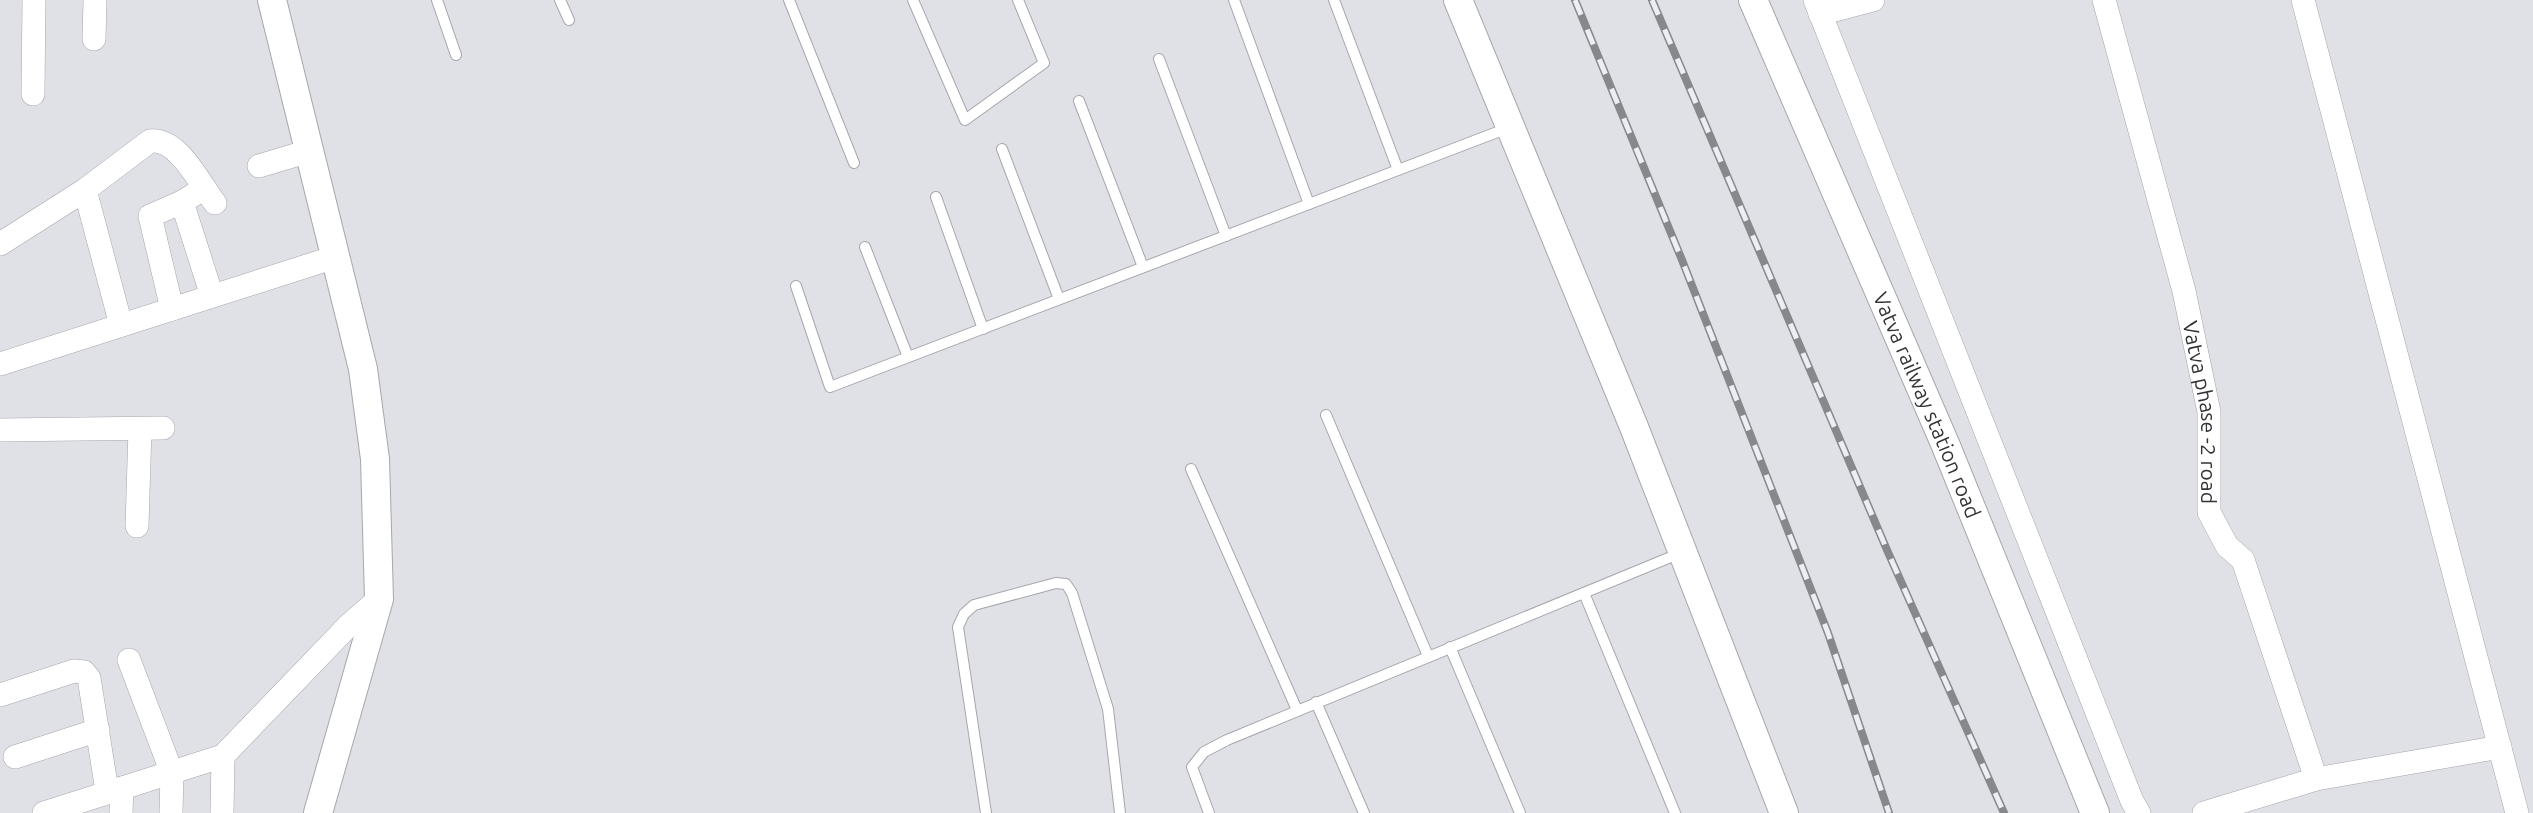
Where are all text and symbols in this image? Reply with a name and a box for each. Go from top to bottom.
street label: Vatva railway station road [1869,288,1986,522]
street label: Vatva phase -2 road [2178,319,2221,504]

